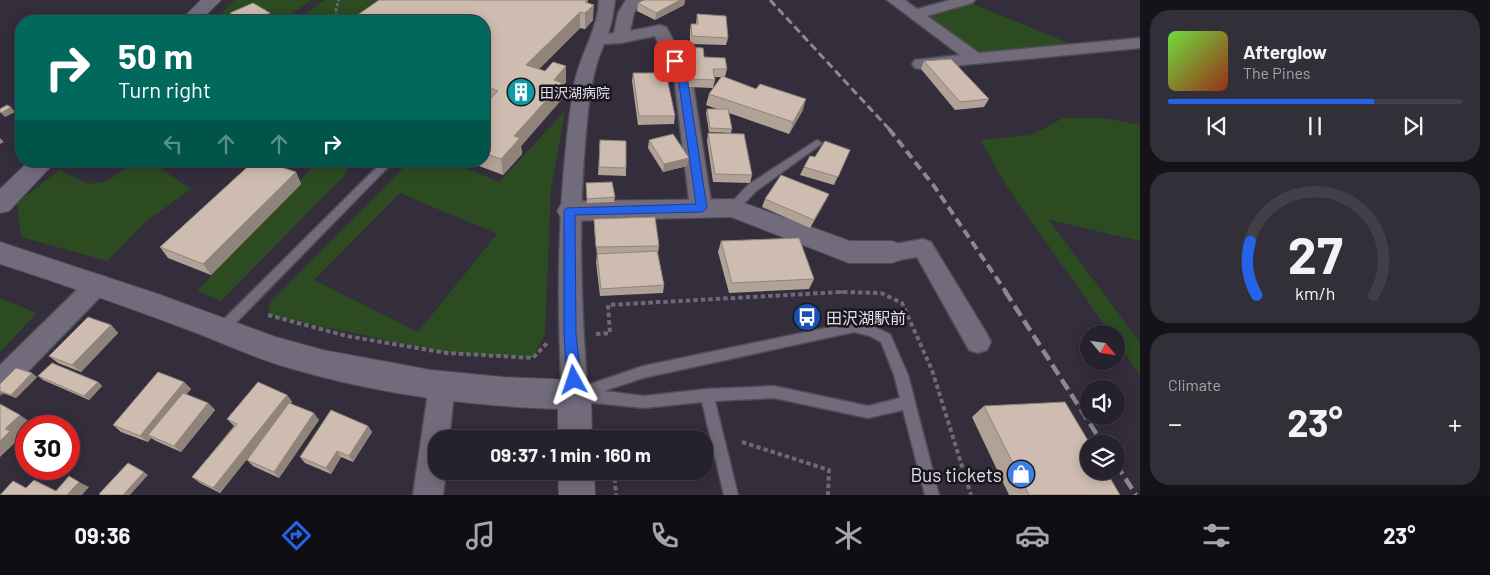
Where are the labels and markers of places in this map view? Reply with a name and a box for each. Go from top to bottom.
pin [654,40,696,82]
building icon: 田沢湖病院 [506,77,536,107]
place label: 田沢湖病院 [540,84,610,101]
bus stop icon: 田沢湖駅前 [792,302,822,332]
place label: 田沢湖駅前 [826,308,906,327]
shop icon: Bus tickets [1006,459,1036,489]
place label: Bus tickets [910,463,1002,486]

